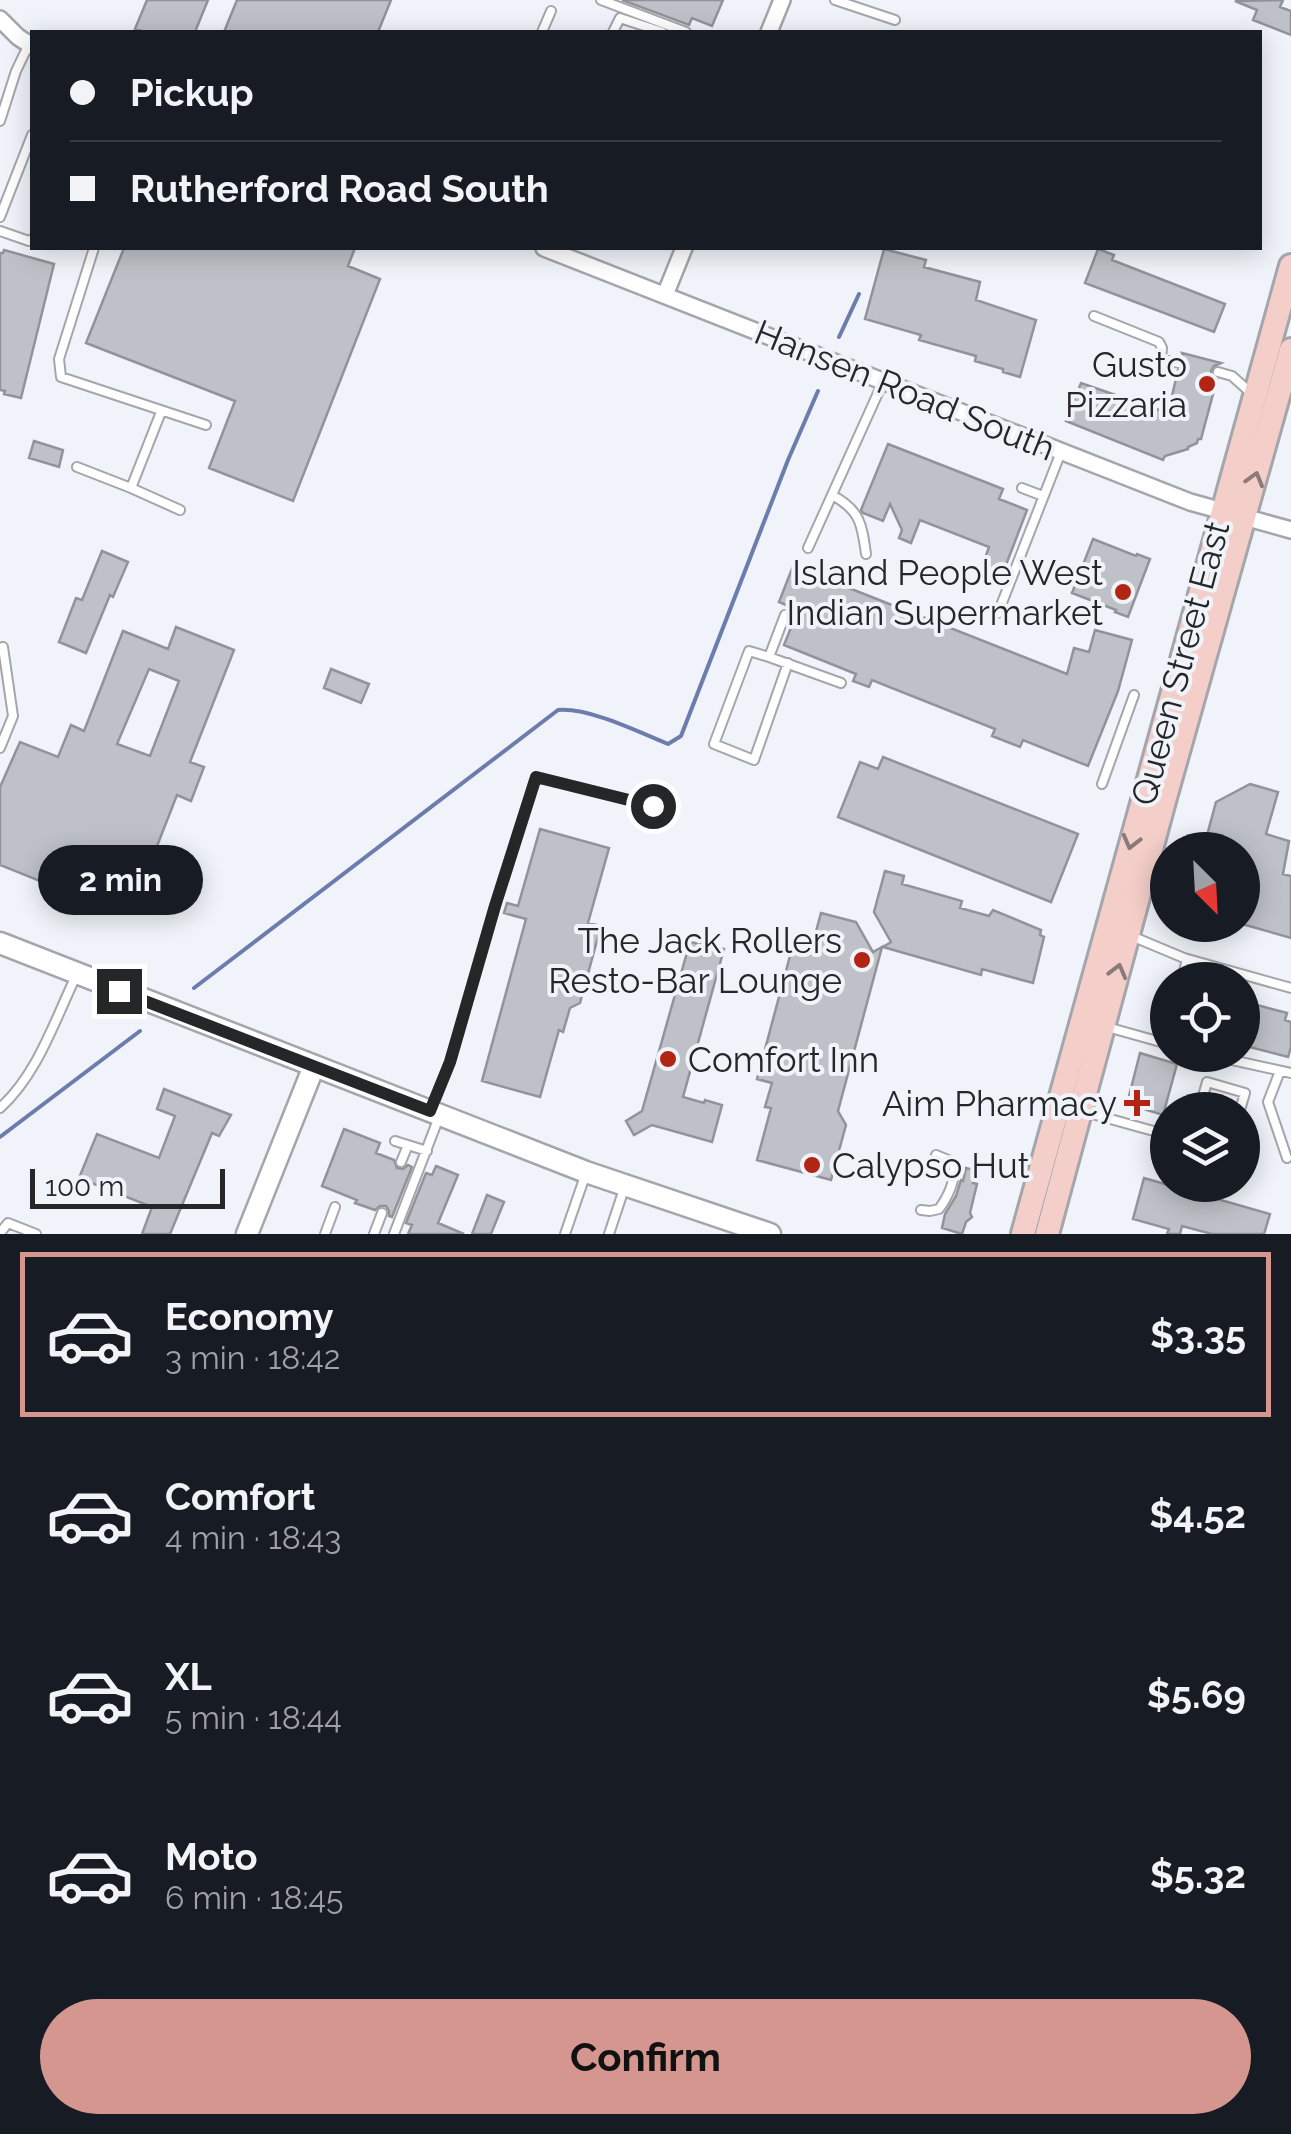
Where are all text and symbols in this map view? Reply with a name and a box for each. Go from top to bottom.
text: Pickup [130,70,254,115]
text: Rutherford Road South [130,166,549,211]
street label: Hansen Road South [749,311,1061,469]
place label: Gusto Pizzaria [1065,344,1187,425]
marker: Gusto Pizzaria [1196,373,1218,395]
one-way arrow [1243,471,1264,488]
street label: Queen Street East [1122,516,1238,809]
place label: Island People West Indian Supermarket [786,552,1103,633]
marker: Island People West Indian Supermarket [1112,581,1134,603]
route start [631,784,676,829]
north arrow [1150,832,1260,942]
map controls [1150,832,1260,1202]
one-way arrow [1122,833,1143,850]
callout: 2 min [36,846,202,916]
text: 2 min [79,861,162,898]
place label: The Jack Rollers Resto-Bar Lounge [548,920,842,1001]
marker: The Jack Rollers Resto-Bar Lounge [851,949,873,971]
button: locate [1150,962,1260,1072]
one-way arrow [1106,963,1127,980]
route end [97,969,142,1014]
place label: Comfort Inn [688,1039,879,1080]
marker: Comfort Inn [657,1048,679,1070]
place label: Aim Pharmacy [882,1083,1117,1124]
marker: Aim Pharmacy [1126,1092,1148,1114]
button: layers [1150,1092,1260,1202]
place label: Calypso Hut [832,1145,1030,1186]
marker: Calypso Hut [801,1154,823,1176]
scale bar [30,1164,225,1208]
text: 100 m [45,1170,124,1203]
icon: car [45,1290,135,1380]
text: Economy [165,1294,334,1339]
text: $3.35 [1150,1312,1246,1357]
text: 3 min · 18:42 [165,1339,341,1376]
icon: car [45,1470,135,1560]
text: Comfort [165,1474,315,1519]
text: $4.52 [1149,1492,1246,1537]
text: 4 min · 18:43 [165,1519,341,1556]
icon: car [45,1650,135,1740]
text: XL [165,1654,212,1699]
text: $5.69 [1147,1672,1246,1717]
text: 5 min · 18:44 [165,1699,342,1736]
icon: car [45,1830,135,1920]
text: Moto [165,1834,258,1879]
text: $5.32 [1150,1852,1246,1897]
text: 6 min · 18:45 [165,1879,343,1916]
button: Confirm [40,1999,1251,2114]

